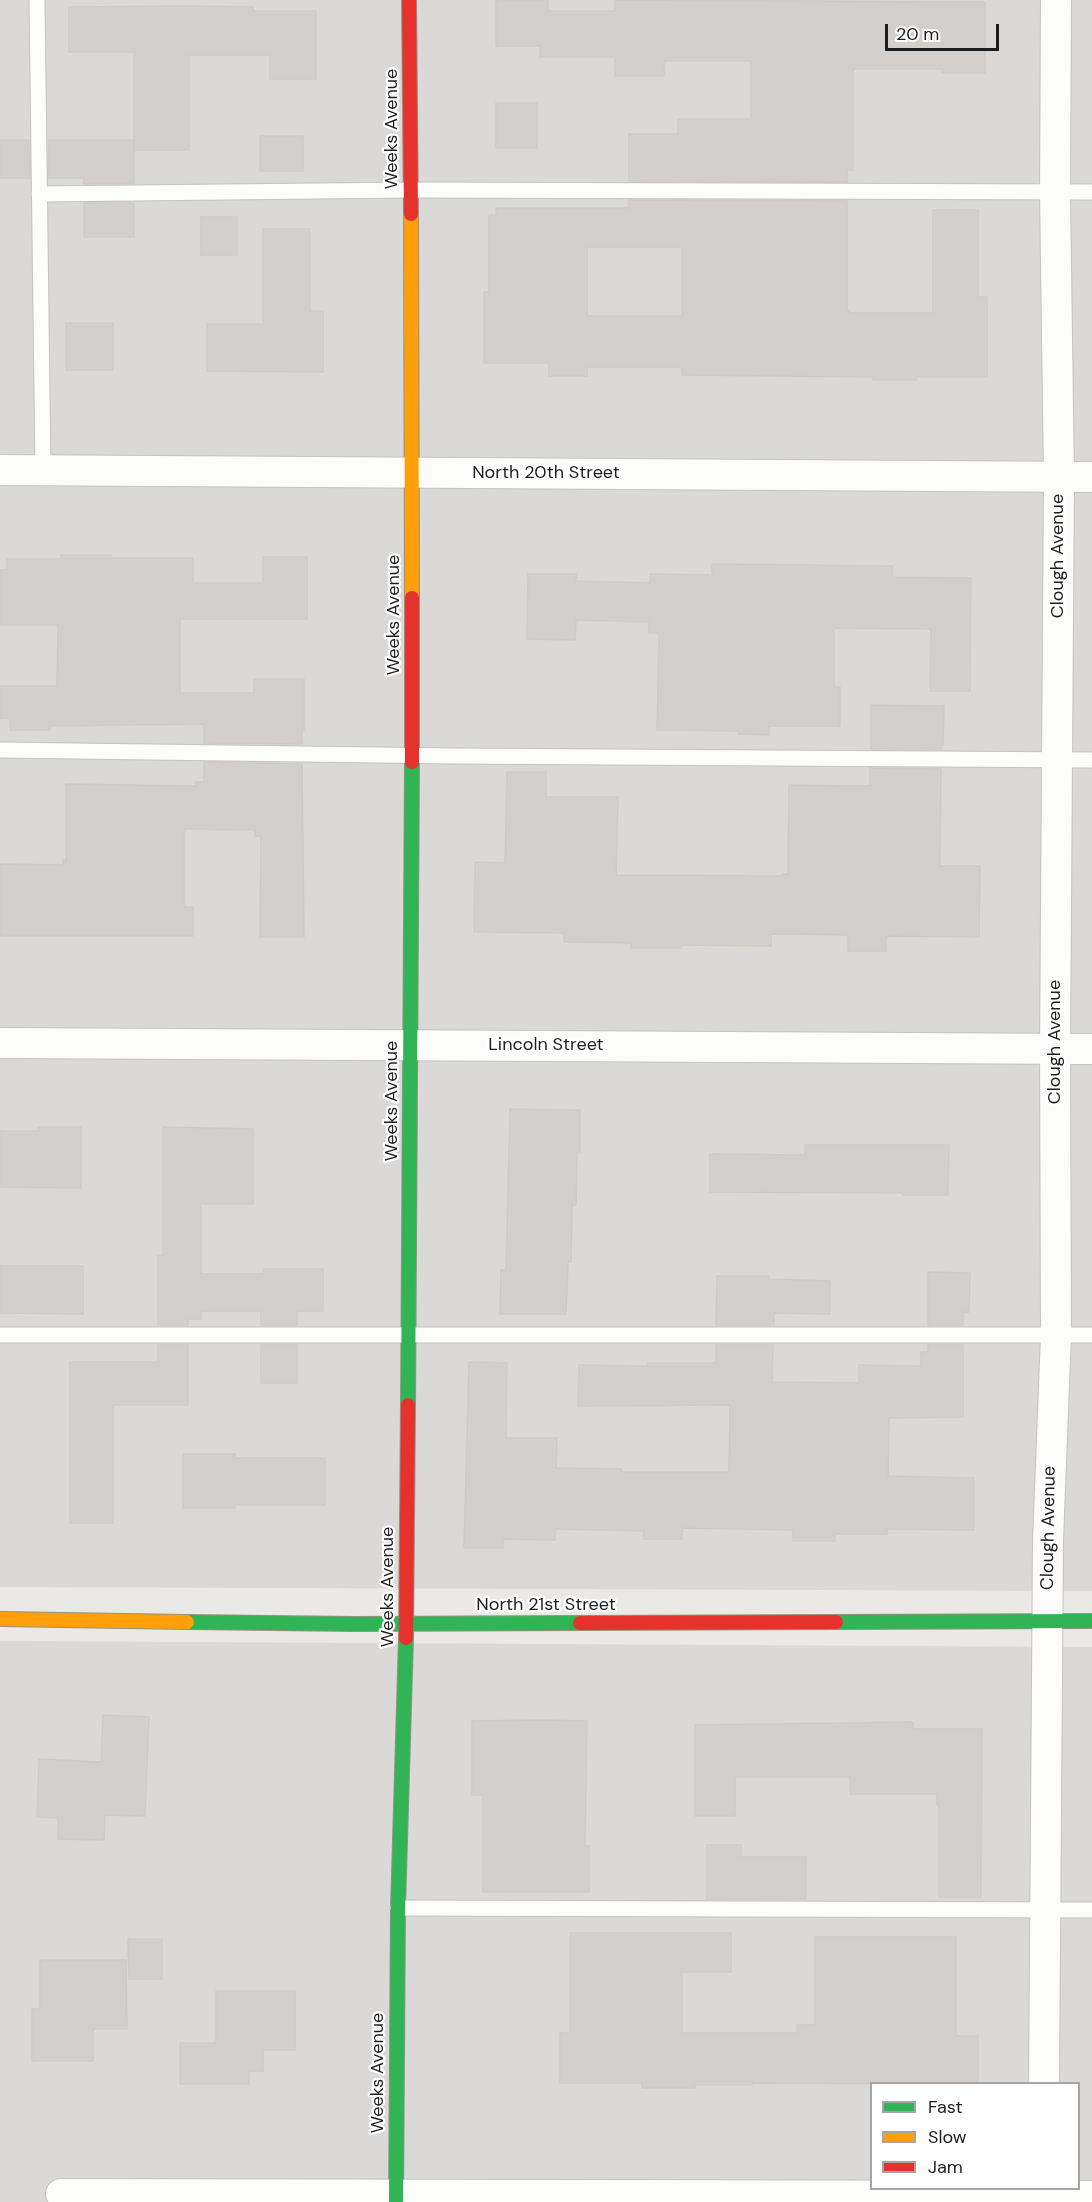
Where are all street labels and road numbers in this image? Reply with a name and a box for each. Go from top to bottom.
street label: Weeks Avenue [381,69,403,189]
street label: North 20th Street [472,462,620,484]
street label: Clough Avenue [1047,494,1069,618]
street label: Weeks Avenue [383,555,405,675]
street label: Clough Avenue [1044,980,1066,1104]
street label: Lincoln Street [488,1034,604,1056]
street label: Weeks Avenue [381,1041,403,1161]
street label: Clough Avenue [1037,1466,1061,1590]
street label: Weeks Avenue [377,1527,399,1647]
street label: North 21st Street [476,1594,616,1616]
street label: Weeks Avenue [367,2013,389,2133]

